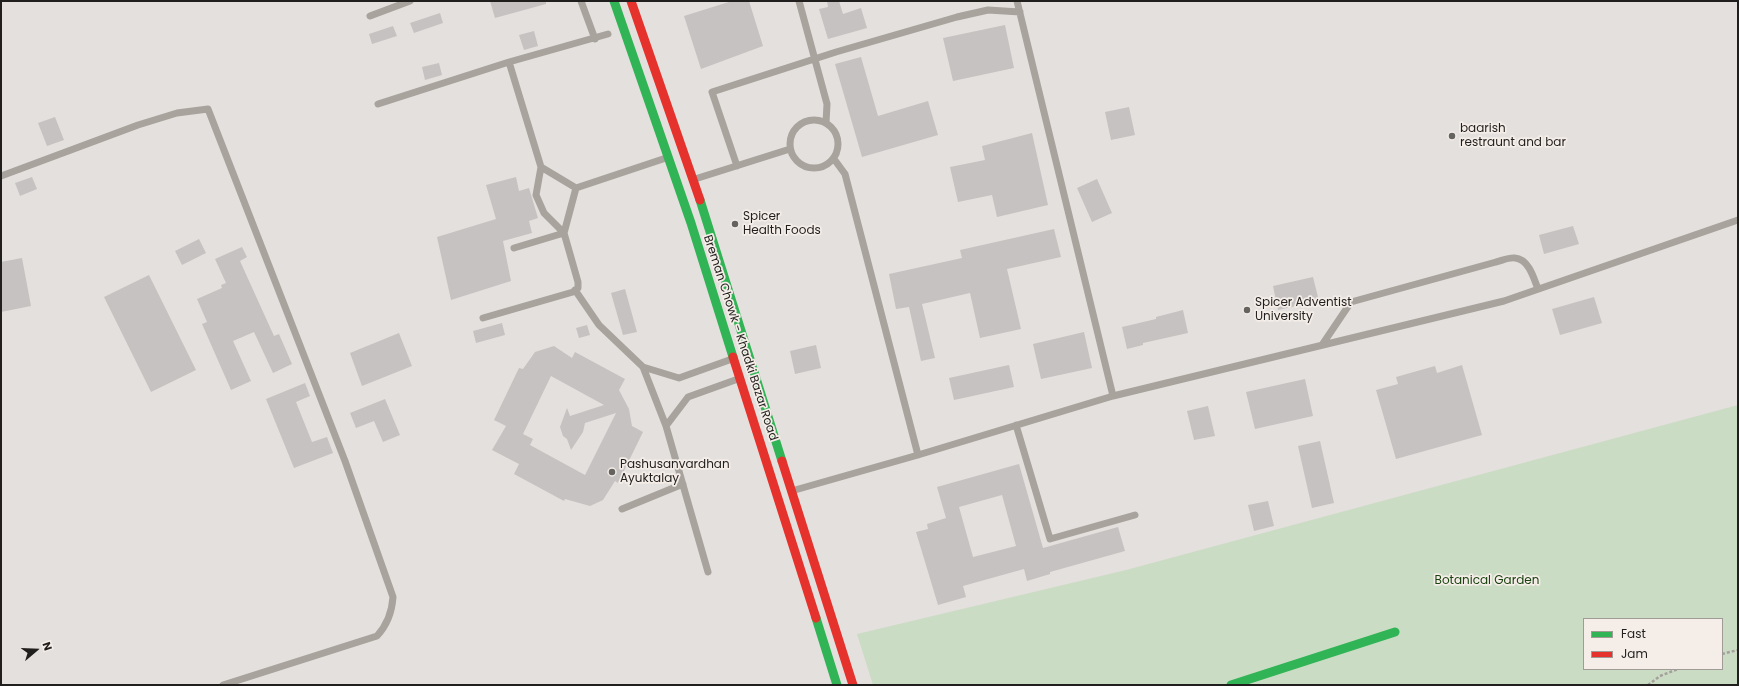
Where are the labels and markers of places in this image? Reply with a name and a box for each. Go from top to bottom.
place label: baarish restraunt and bar [1460,122,1566,150]
marker: baarish restraunt and bar [1447,131,1457,141]
place label: Spicer Health Foods [743,210,821,238]
marker: Spicer Health Foods [730,219,740,229]
place label: Spicer Adventist University [1255,296,1352,324]
marker: Spicer Adventist University [1242,305,1252,315]
place label: Pashusanvardhan Ayuktalay [620,458,730,486]
marker: Pashusanvardhan Ayuktalay [607,467,617,477]

